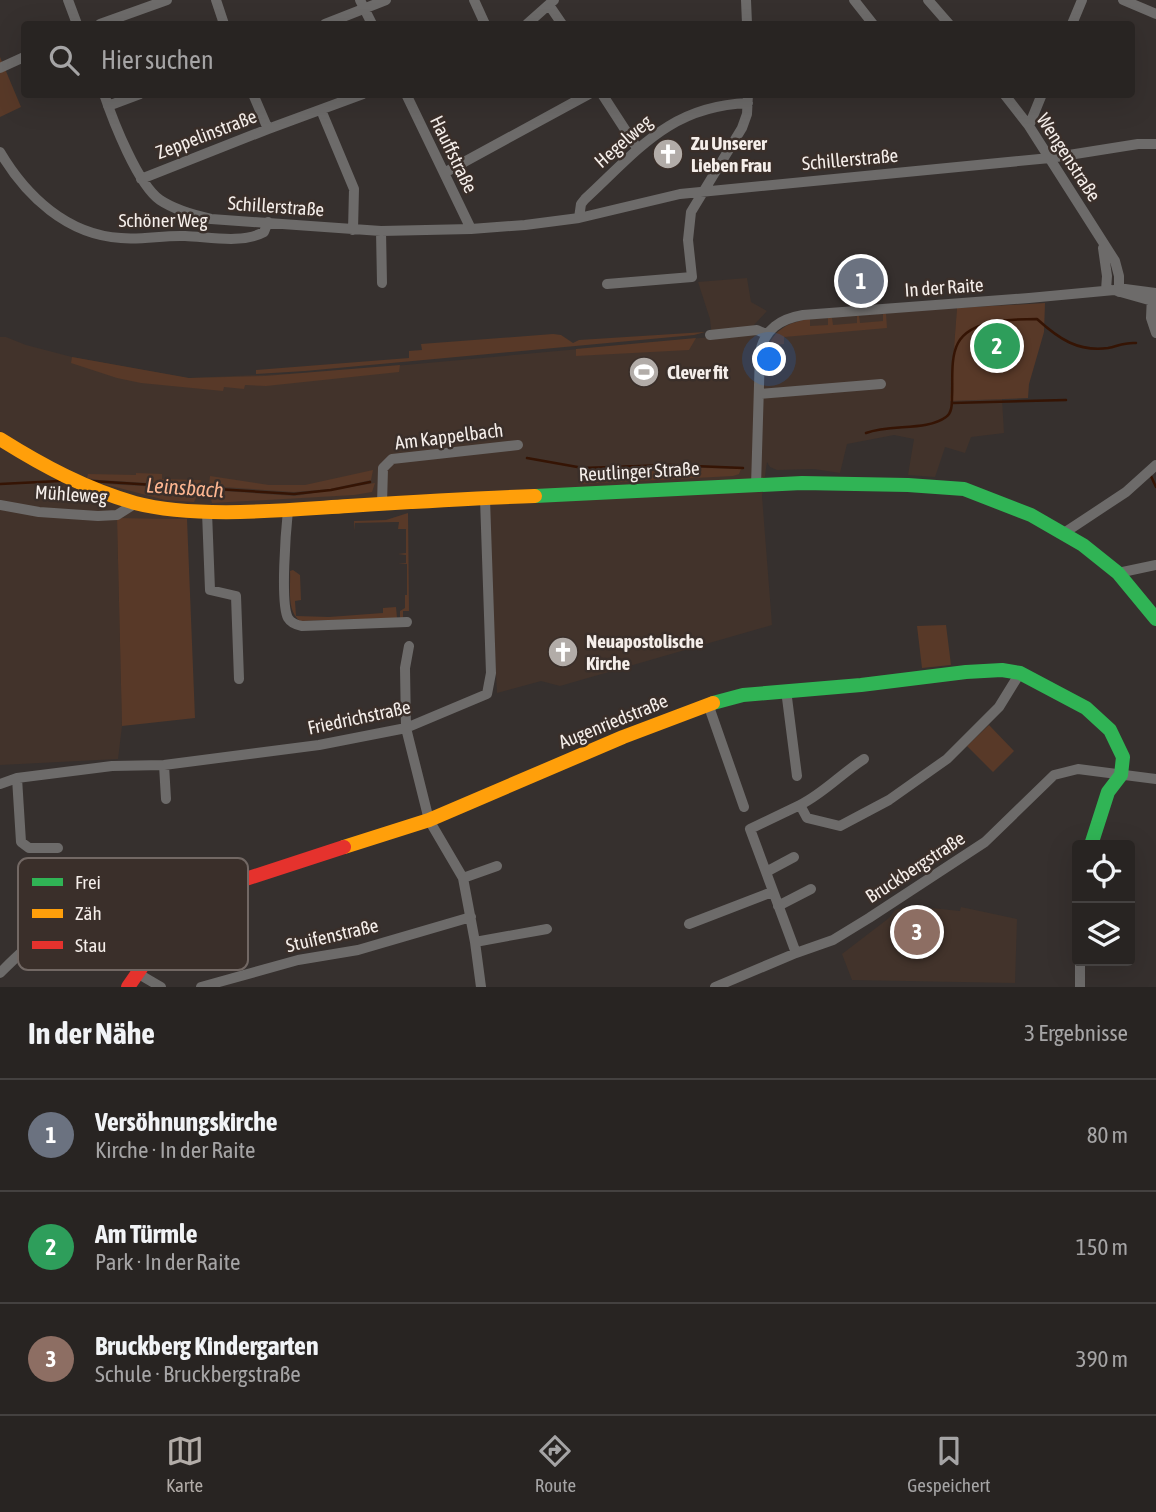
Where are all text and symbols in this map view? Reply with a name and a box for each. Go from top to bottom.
search box [21,21,1135,98]
icon: search [45,41,83,79]
text: Hier suchen [101,45,214,75]
street label: Zeppelinstraße [152,105,260,163]
street label: Wengenstraße [1032,109,1106,205]
street label: Hegelweg [590,110,657,172]
street label: Hauffstraße [426,112,482,196]
place label: Zu Unserer Lieben Frau [691,132,771,176]
church icon: Zu Unserer Lieben Frau [651,137,685,171]
street label: Schillerstraße [801,144,899,174]
street label: Schillerstraße [227,192,325,220]
street label: Schöner Weg [118,209,208,231]
pin: 1 [838,255,884,307]
street label: In der Raite [904,273,984,301]
pin: 2 [974,320,1020,372]
your location [752,342,786,376]
sports icon: Clever fit [627,355,661,389]
place label: Clever fit [667,361,729,383]
street label: Am Kappelbach [394,418,504,454]
street label: Reutlinger Straße [578,457,700,485]
water label: Leinsbach [145,472,225,502]
street label: Mühleweg [34,481,109,508]
place label: Neuapostolische Kirche [586,630,704,674]
church icon: Neuapostolische Kirche [546,635,580,669]
street label: Augenriedstraße [555,689,671,753]
street label: Friedrichstraße [305,695,413,739]
street label: Bruckbergstraße [861,827,969,907]
map controls [1072,840,1135,966]
button: locate [1072,840,1135,903]
legend [18,858,248,970]
text: Frei [75,871,101,893]
text: Zäh [75,902,102,924]
button: layers [1072,903,1135,966]
pin: 3 [894,906,940,958]
street label: Stuifenstraße [284,914,380,956]
text: Stau [75,934,106,956]
text: In der Nähe [28,1016,155,1050]
text: 3 Ergebnisse [1024,1020,1128,1046]
text: Versöhnungskirche [95,1107,278,1137]
text: 1 [46,1122,56,1148]
text: 80 m [1087,1122,1128,1148]
text: Kirche · In der Raite [95,1137,255,1163]
text: Am Türmle [95,1219,198,1249]
text: 2 [46,1234,56,1260]
text: 150 m [1076,1234,1128,1260]
text: Park · In der Raite [95,1249,240,1275]
text: Bruckberg Kindergarten [95,1331,319,1361]
text: 3 [46,1346,56,1372]
text: 390 m [1076,1346,1128,1372]
text: Schule · Bruckbergstraße [95,1361,301,1387]
tab: Karte [166,1432,204,1496]
tab: Route [535,1432,576,1496]
tab: Gespeichert [907,1432,990,1496]

